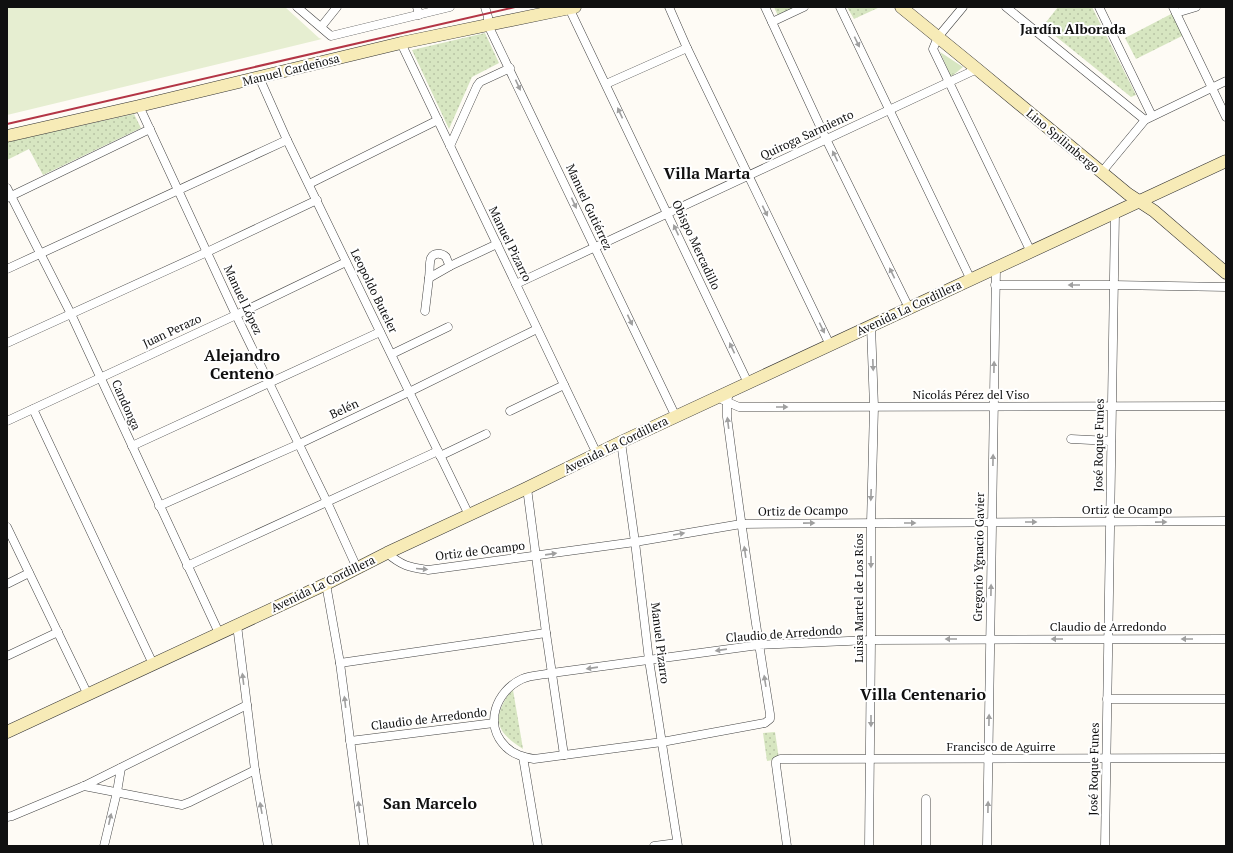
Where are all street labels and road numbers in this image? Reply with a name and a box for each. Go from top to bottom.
street label: Manuel Cardeñosa [241,50,341,89]
street label: Lino Spilimbergo [1023,105,1103,176]
street label: Quiroga Sarmiento [758,106,856,163]
street label: Manuel Gutiérrez [563,161,616,252]
street label: Obispo Mercadillo [669,197,724,292]
street label: Manuel Pizarro [486,204,535,284]
street label: Leopoldo Buteler [348,246,401,336]
street label: Manuel López [221,263,266,337]
street label: Avenida La Cordillera [854,277,964,338]
street label: Juan Perazo [140,310,204,351]
street label: Candonga [109,377,144,432]
street label: Nicolás Pérez del Viso [913,387,1030,402]
street label: Belén [327,395,361,422]
street label: José Roque Funes [1090,398,1107,492]
street label: Avenida La Cordillera [561,413,670,476]
street label: Gregorio Ygnacio Gavier [970,492,987,622]
street label: Ortiz de Ocampo [758,502,849,519]
street label: Ortiz de Ocampo [1082,502,1172,517]
street label: Luisa Martel de Los Ríos [851,533,866,663]
street label: Ortiz de Ocampo [434,538,526,563]
street label: Avenida La Cordillera [268,552,377,615]
street label: Manuel Pizarro [648,602,673,685]
street label: Claudio de Arredondo [1050,619,1167,634]
street label: Claudio de Arredondo [725,622,843,645]
street label: Claudio de Arredondo [370,704,488,733]
street label: José Roque Funes [1085,722,1102,816]
street label: Francisco de Aguirre [947,739,1055,754]

